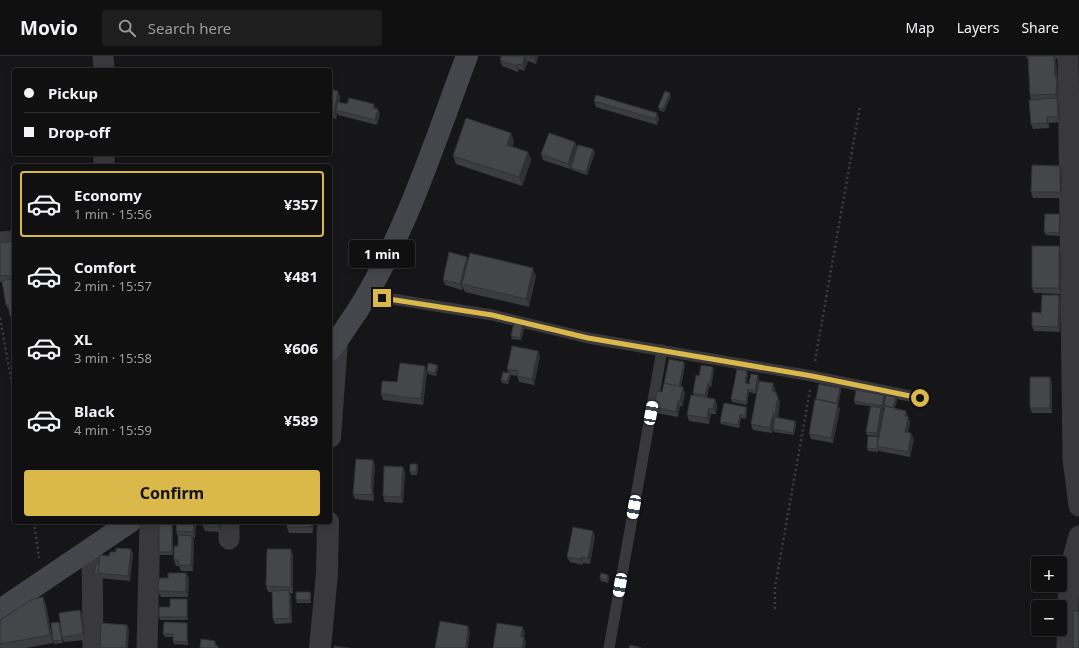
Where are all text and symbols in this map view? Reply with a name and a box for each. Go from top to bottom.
search box [102,10,382,46]
text: Movio [20,15,78,41]
icon: search [116,17,138,39]
text: Search here [148,18,231,38]
text: Map [906,18,935,37]
text: Layers [957,18,999,37]
text: Share [1021,18,1059,37]
text: Pickup [48,83,98,103]
text: Drop-off [48,122,110,142]
text: Economy [74,185,142,205]
icon: car [26,186,62,222]
text: ¥357 [284,194,318,214]
text: 1 min · 15:56 [74,205,152,223]
callout: 1 min [349,240,415,268]
text: 1 min [364,245,400,263]
text: Comfort [74,257,136,277]
icon: car [26,258,62,294]
text: ¥481 [284,266,318,286]
text: 2 min · 15:57 [74,277,152,295]
route end [373,289,391,307]
text: XL [74,329,92,349]
icon: car [26,330,62,366]
text: ¥606 [284,338,318,358]
text: 3 min · 15:58 [74,349,152,367]
route start [911,389,929,407]
car [643,400,659,426]
text: Black [74,401,114,421]
icon: car [26,402,62,438]
text: ¥589 [284,410,318,430]
text: 4 min · 15:59 [74,421,152,439]
button: Confirm [24,470,320,516]
car [626,494,642,520]
map controls [1031,556,1067,636]
button: + [1031,556,1067,592]
car [612,572,628,598]
button: − [1031,600,1067,636]

